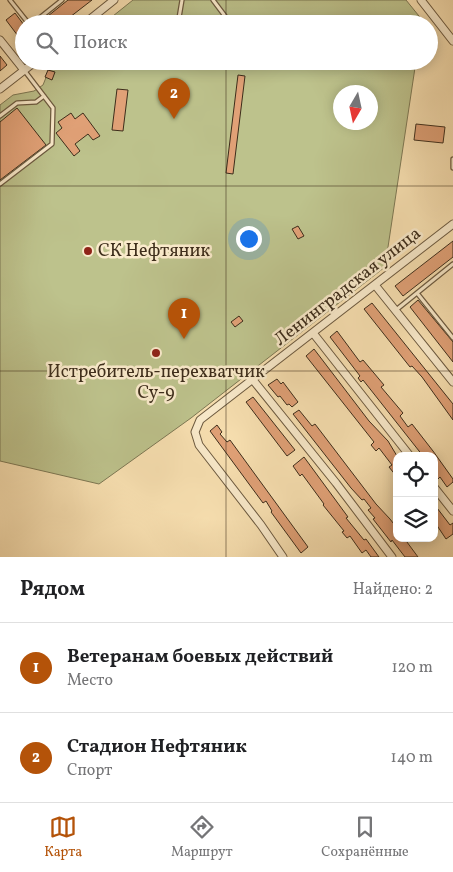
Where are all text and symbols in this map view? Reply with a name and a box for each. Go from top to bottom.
search box [15,15,438,70]
icon: search [33,29,61,57]
text: Поиск [73,30,127,56]
pin: 2 [158,78,190,119]
north arrow [333,85,378,130]
street label: Ленинградская улица [269,222,427,352]
your location [236,226,262,252]
place label: СК Нефтяник [98,239,210,264]
marker: СК Нефтяник [82,245,94,257]
pin: 1 [168,298,200,339]
marker: Истребитель-перехватчик Су-9 [150,347,162,359]
place label: Истребитель-перехватчик Су-9 [47,360,265,406]
map controls [393,452,438,542]
button: locate [393,452,438,497]
button: layers [393,497,438,542]
text: Рядом [20,575,85,604]
text: Найдено: 2 [353,579,433,601]
text: Ветеранам боевых действий [67,644,333,670]
text: 1 [33,657,39,679]
text: 120 m [391,657,433,679]
text: Место [67,670,113,692]
text: Стадион Нефтяник [67,734,247,760]
text: 2 [32,747,40,769]
text: 140 m [391,747,433,769]
text: Спорт [67,760,112,782]
tab: Карта [44,813,82,862]
tab: Маршрут [171,813,233,862]
tab: Сохранённые [321,813,409,862]

